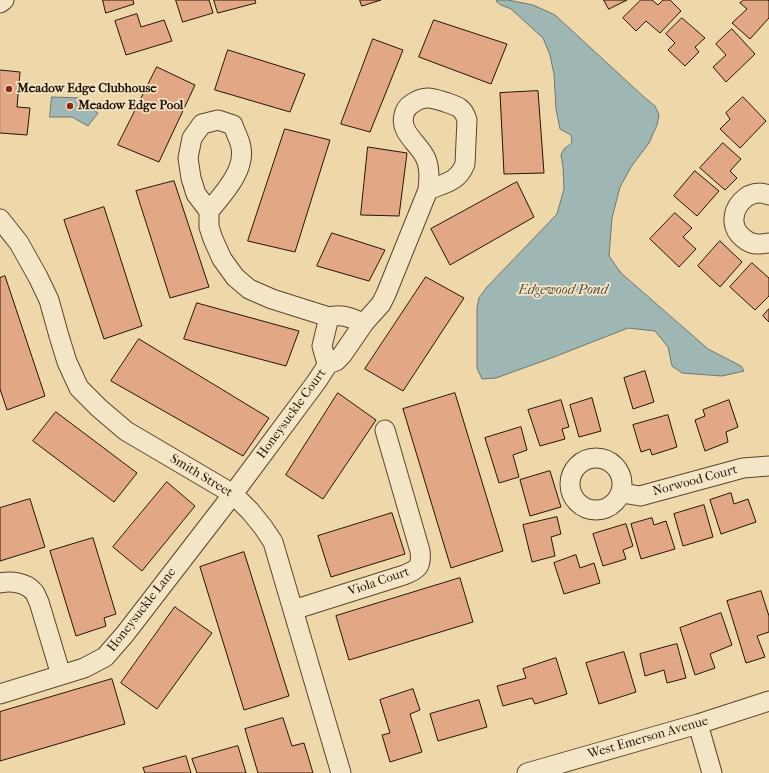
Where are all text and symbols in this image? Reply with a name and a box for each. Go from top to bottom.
place label: Meadow Edge Clubhouse [17,81,157,97]
marker: Meadow Edge Clubhouse [4,84,14,94]
place label: Meadow Edge Pool [78,98,183,114]
marker: Meadow Edge Pool [65,101,75,111]
water label: Edgewood Pond [518,283,608,299]
street label: Honeysuckle Court [254,366,330,462]
street label: Smith Street [167,451,235,501]
street label: Norwood Court [651,462,739,500]
street label: Viola Court [346,564,412,600]
street label: Honeysuckle Lane [104,565,180,655]
street label: West Emerson Avenue [586,713,710,763]

